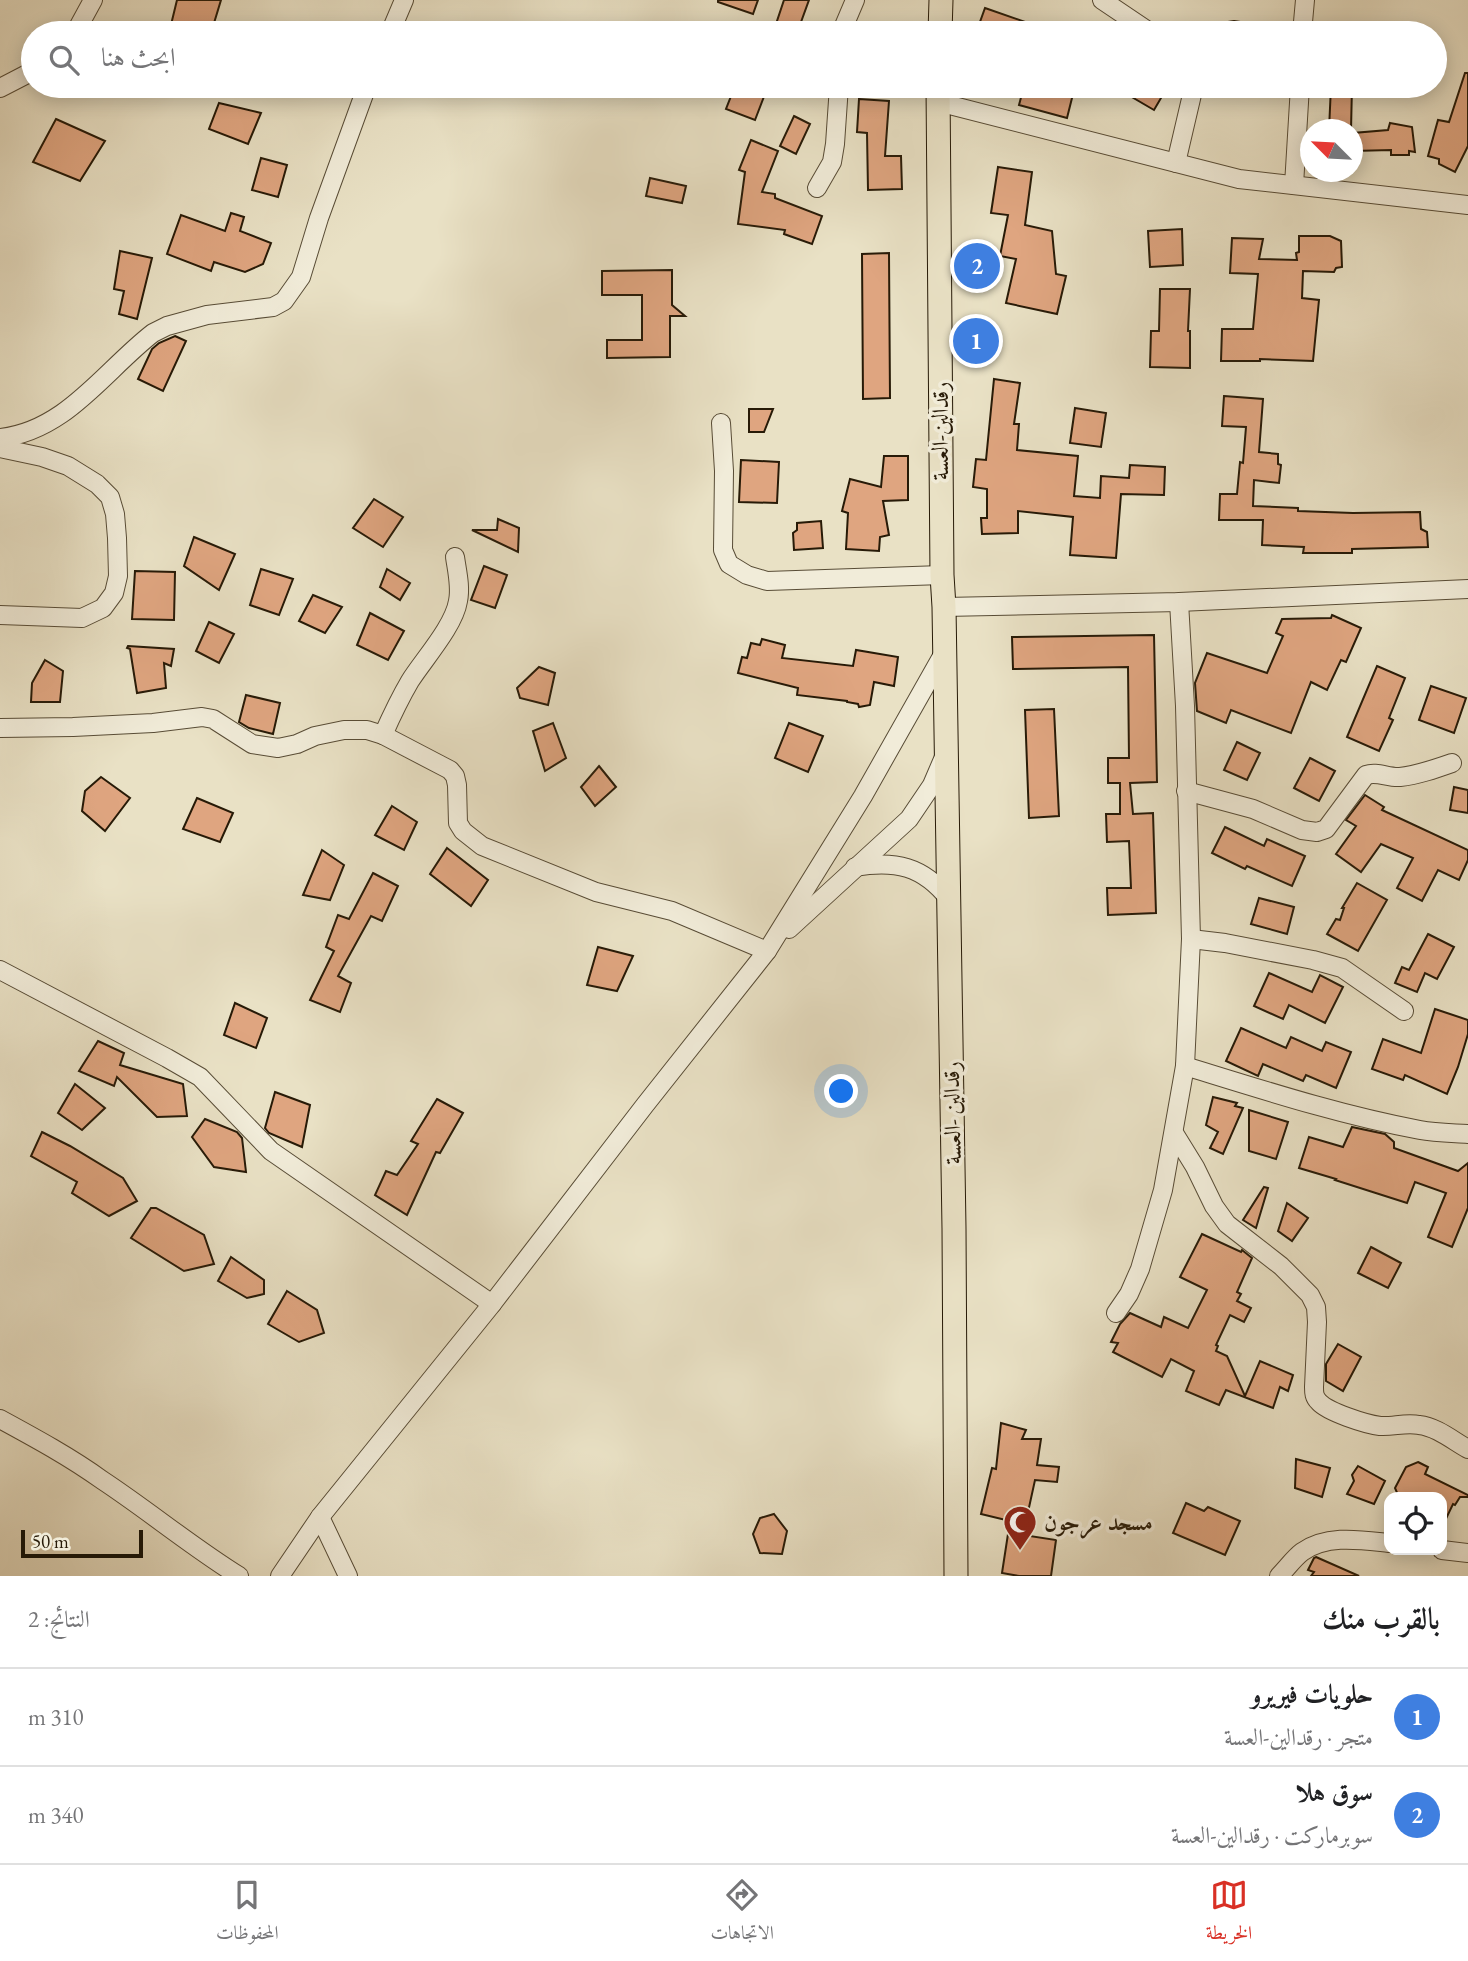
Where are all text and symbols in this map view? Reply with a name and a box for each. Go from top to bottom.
search box [21,21,1447,98]
text: ابحث هنا [101,40,176,74]
icon: search [45,41,83,79]
north arrow [1300,119,1363,182]
pin: 2 [954,240,1000,292]
pin: 1 [953,315,999,367]
street label: رقدالين-العسة [925,382,955,480]
street label: رقدالين -العسة [936,1061,968,1165]
your location [824,1074,858,1108]
map controls [1384,1492,1447,1555]
button: locate [1384,1492,1447,1555]
mosque icon: مسجد عرجون [1001,1503,1039,1552]
place label: مسجد عرجون [1044,1507,1153,1539]
scale bar [21,1527,144,1559]
text: 50 m [32,1529,69,1554]
text: بالقرب منك [1322,1599,1440,1638]
text: النتائج: 2 [28,1604,90,1634]
text: حلويات فيريرو [1251,1677,1373,1711]
text: 310 m [28,1702,84,1732]
text: 1 [1411,1702,1423,1732]
text: متجر · رقدالين-العسة [1224,1722,1373,1752]
text: سوق هلا [1296,1775,1373,1809]
text: 340 m [28,1800,84,1830]
text: 2 [1411,1800,1423,1830]
text: سوبرماركت · رقدالين-العسة [1171,1820,1373,1850]
tab: المحفوظات [216,1876,279,1951]
tab: الاتجاهات [711,1876,774,1951]
tab: الخريطة [1206,1876,1252,1951]

